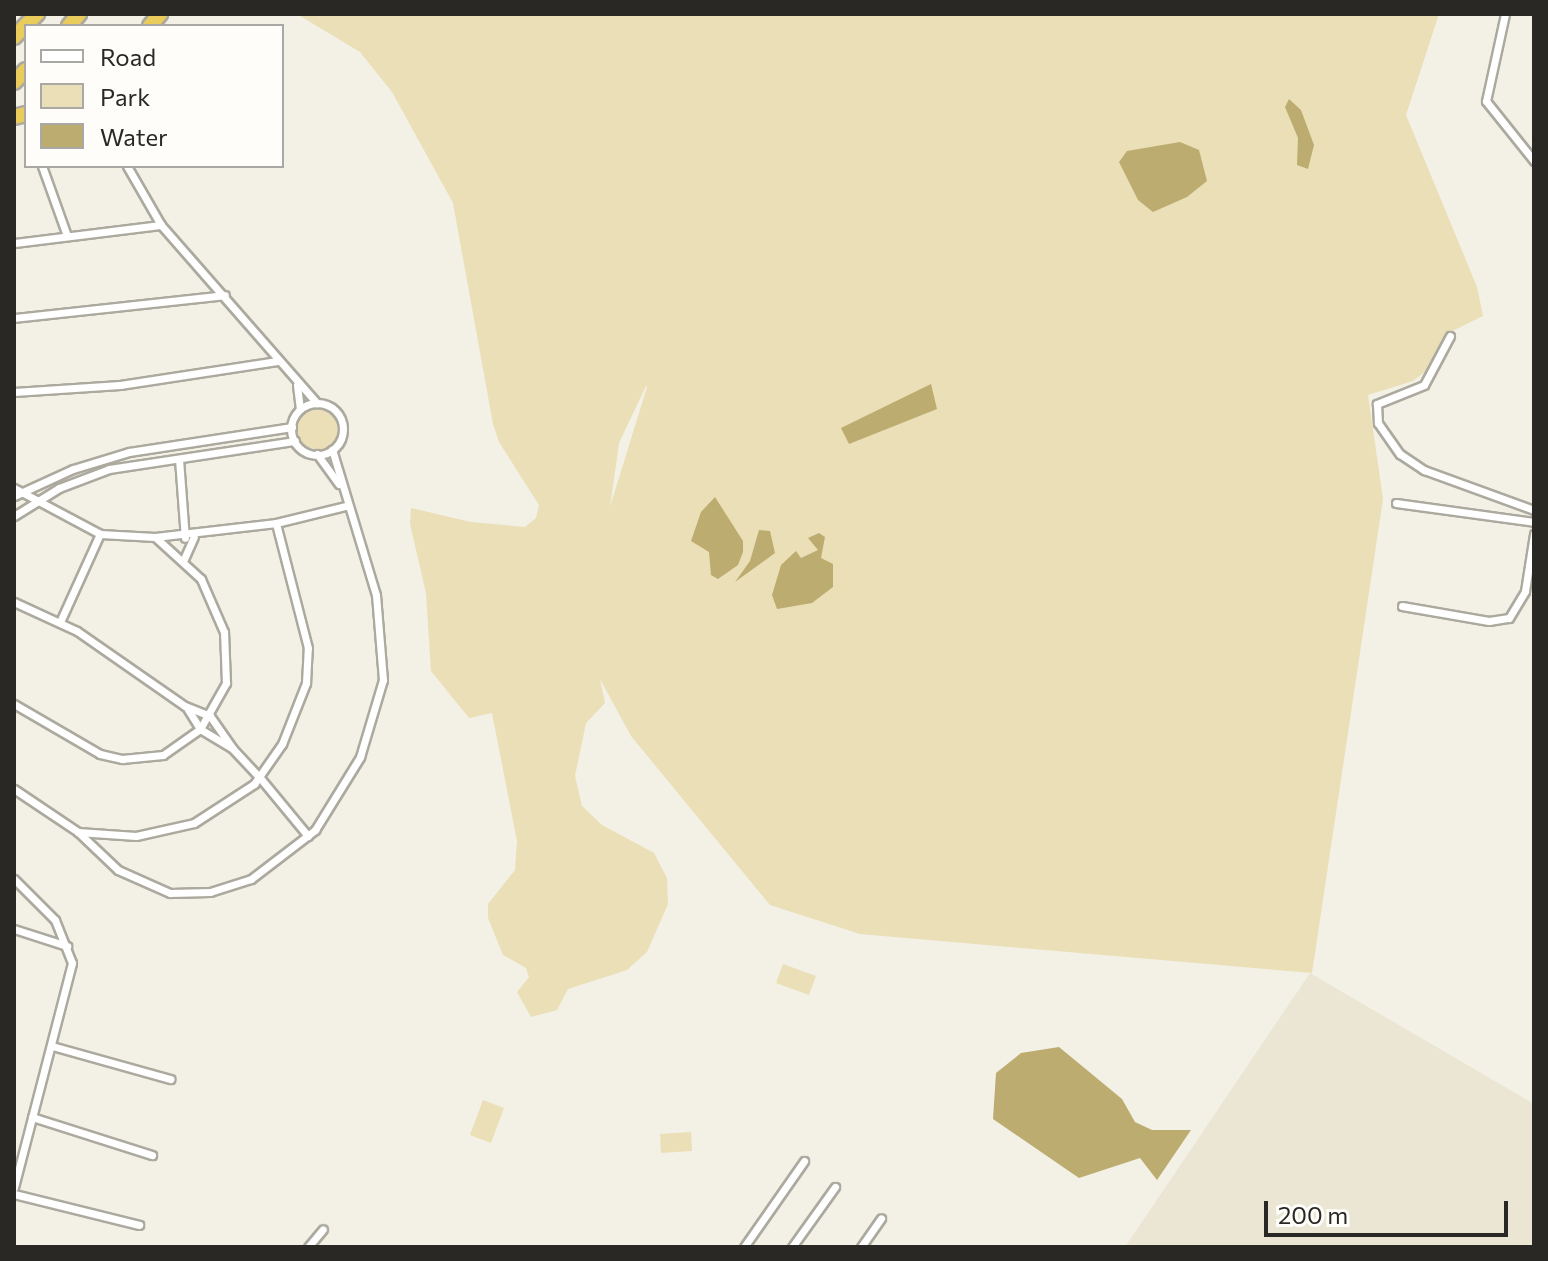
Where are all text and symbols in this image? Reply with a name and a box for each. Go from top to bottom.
legend [24,24,284,168]
text: Road [100,42,156,71]
text: Park [100,82,150,111]
text: Water [100,122,168,151]
scale bar [1268,1185,1512,1235]
text: 200 m [1278,1200,1348,1229]

